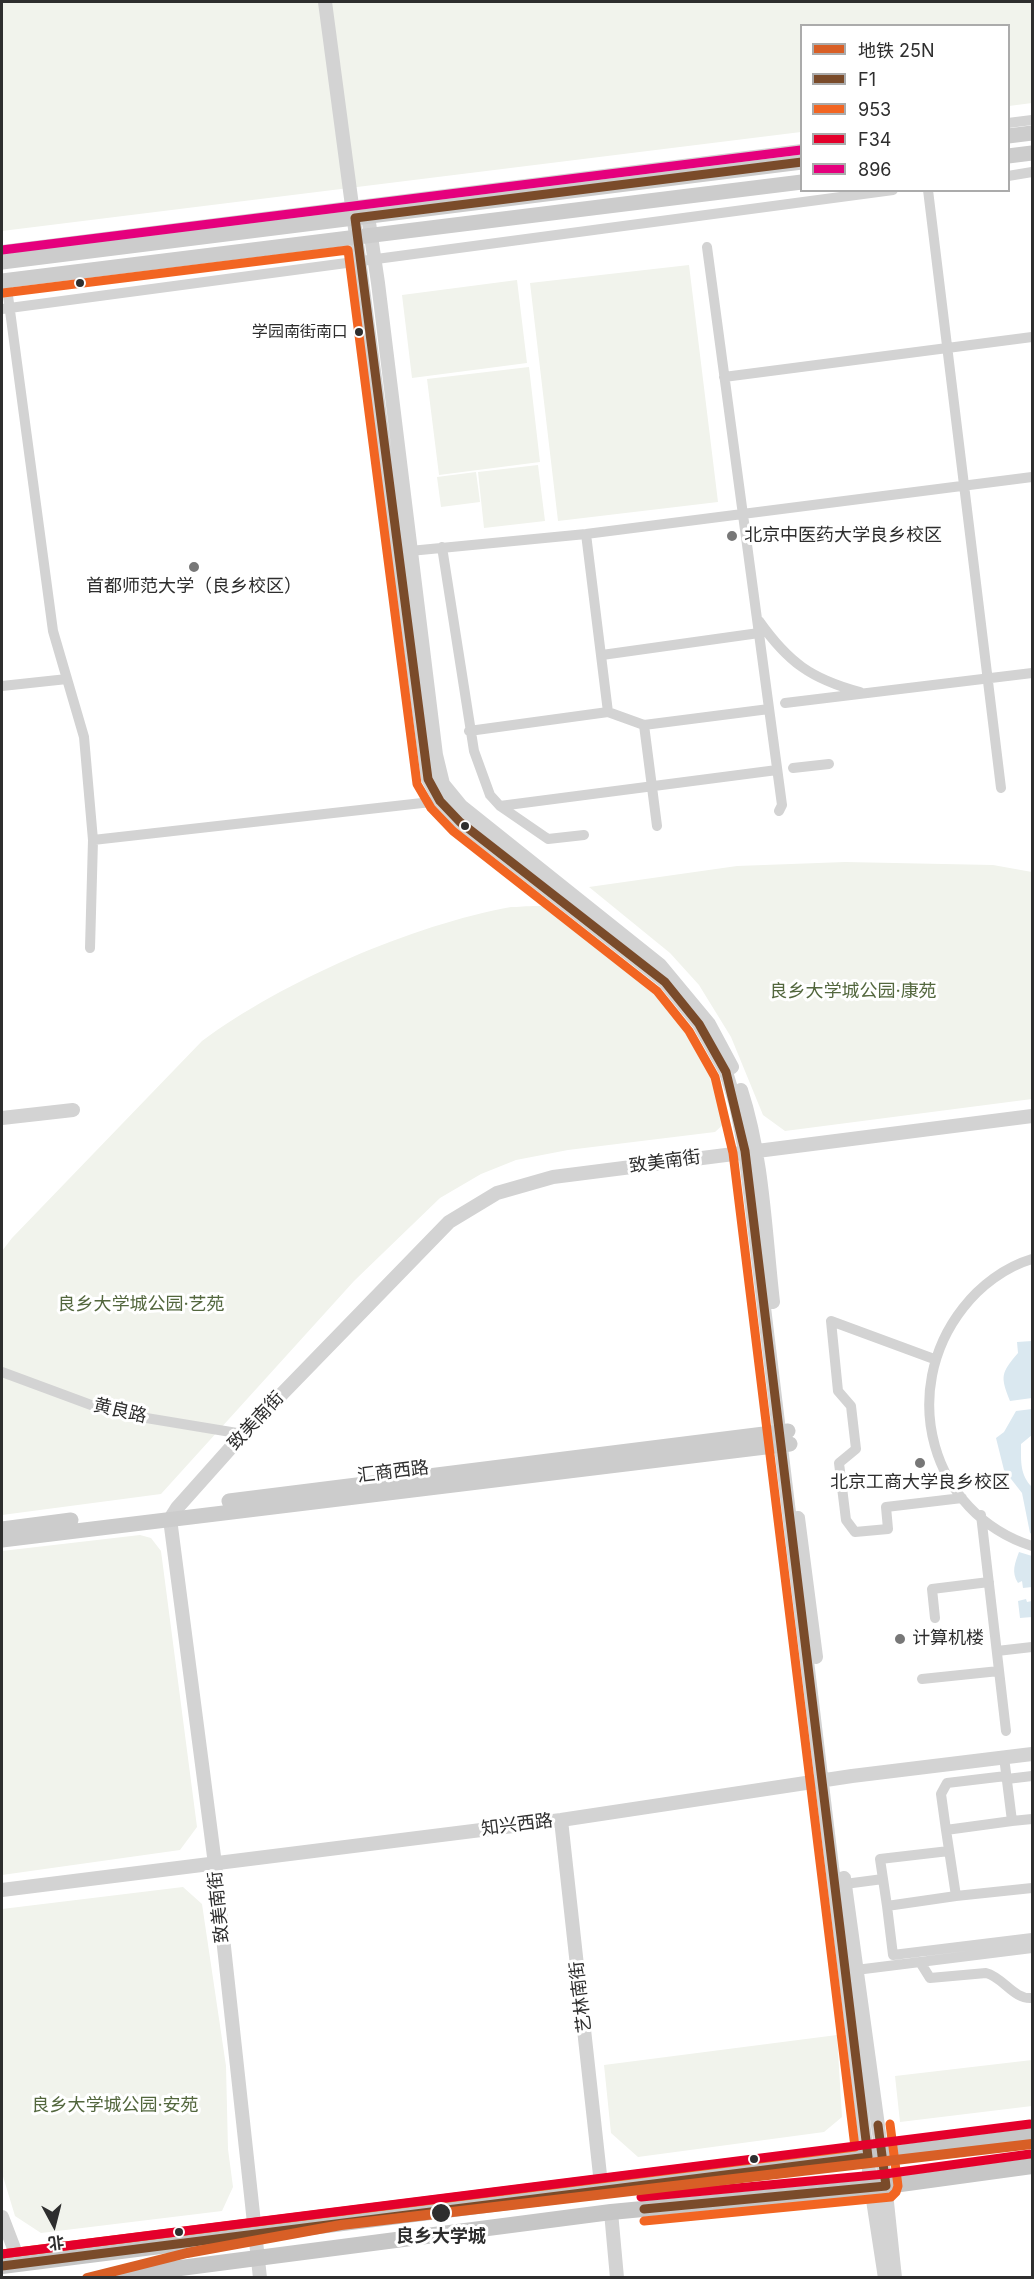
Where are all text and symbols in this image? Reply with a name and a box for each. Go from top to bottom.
legend [800,24,1010,192]
text: 地铁 25N [858,40,935,61]
text: F1 [858,69,876,90]
text: 953 [858,99,891,120]
text: F34 [858,129,891,150]
text: 896 [858,159,891,180]
unlabelled marker [74,277,86,289]
place label: 学园南街南口 [252,322,348,342]
marker: 学园南街南口 [353,326,365,338]
place label: 北京中医药大学良乡校区 [744,525,942,547]
marker: 北京中医药大学良乡校区 [725,529,739,543]
marker: 首都师范大学（良乡校区） [187,560,201,574]
place label: 首都师范大学（良乡校区） [86,576,302,598]
unlabelled marker [459,820,471,832]
park label: 良乡大学城公园·康苑 [769,981,937,1003]
street label: 致美南街 [628,1146,702,1178]
park label: 良乡大学城公园·艺苑 [57,1294,225,1316]
street label: 致美南街 [224,1387,288,1455]
street label: 黄良路 [91,1394,149,1428]
marker: 北京工商大学良乡校区 [913,1456,927,1470]
street label: 汇商西路 [356,1457,430,1487]
place label: 北京工商大学良乡校区 [830,1472,1010,1494]
place label: 计算机楼 [912,1628,984,1650]
marker: 计算机楼 [893,1632,907,1646]
street label: 知兴西路 [480,1810,554,1840]
street label: 致美南街 [204,1870,234,1944]
street label: 艺林南街 [566,1960,596,2034]
park label: 良乡大学城公园·安苑 [31,2095,199,2117]
unlabelled marker [748,2153,760,2165]
north arrow [24,2195,84,2255]
marker: 良乡大学城 [430,2202,452,2224]
unlabelled marker [173,2226,185,2238]
place label: 良乡大学城 [396,2226,486,2248]
text: 北 [47,2232,65,2254]

